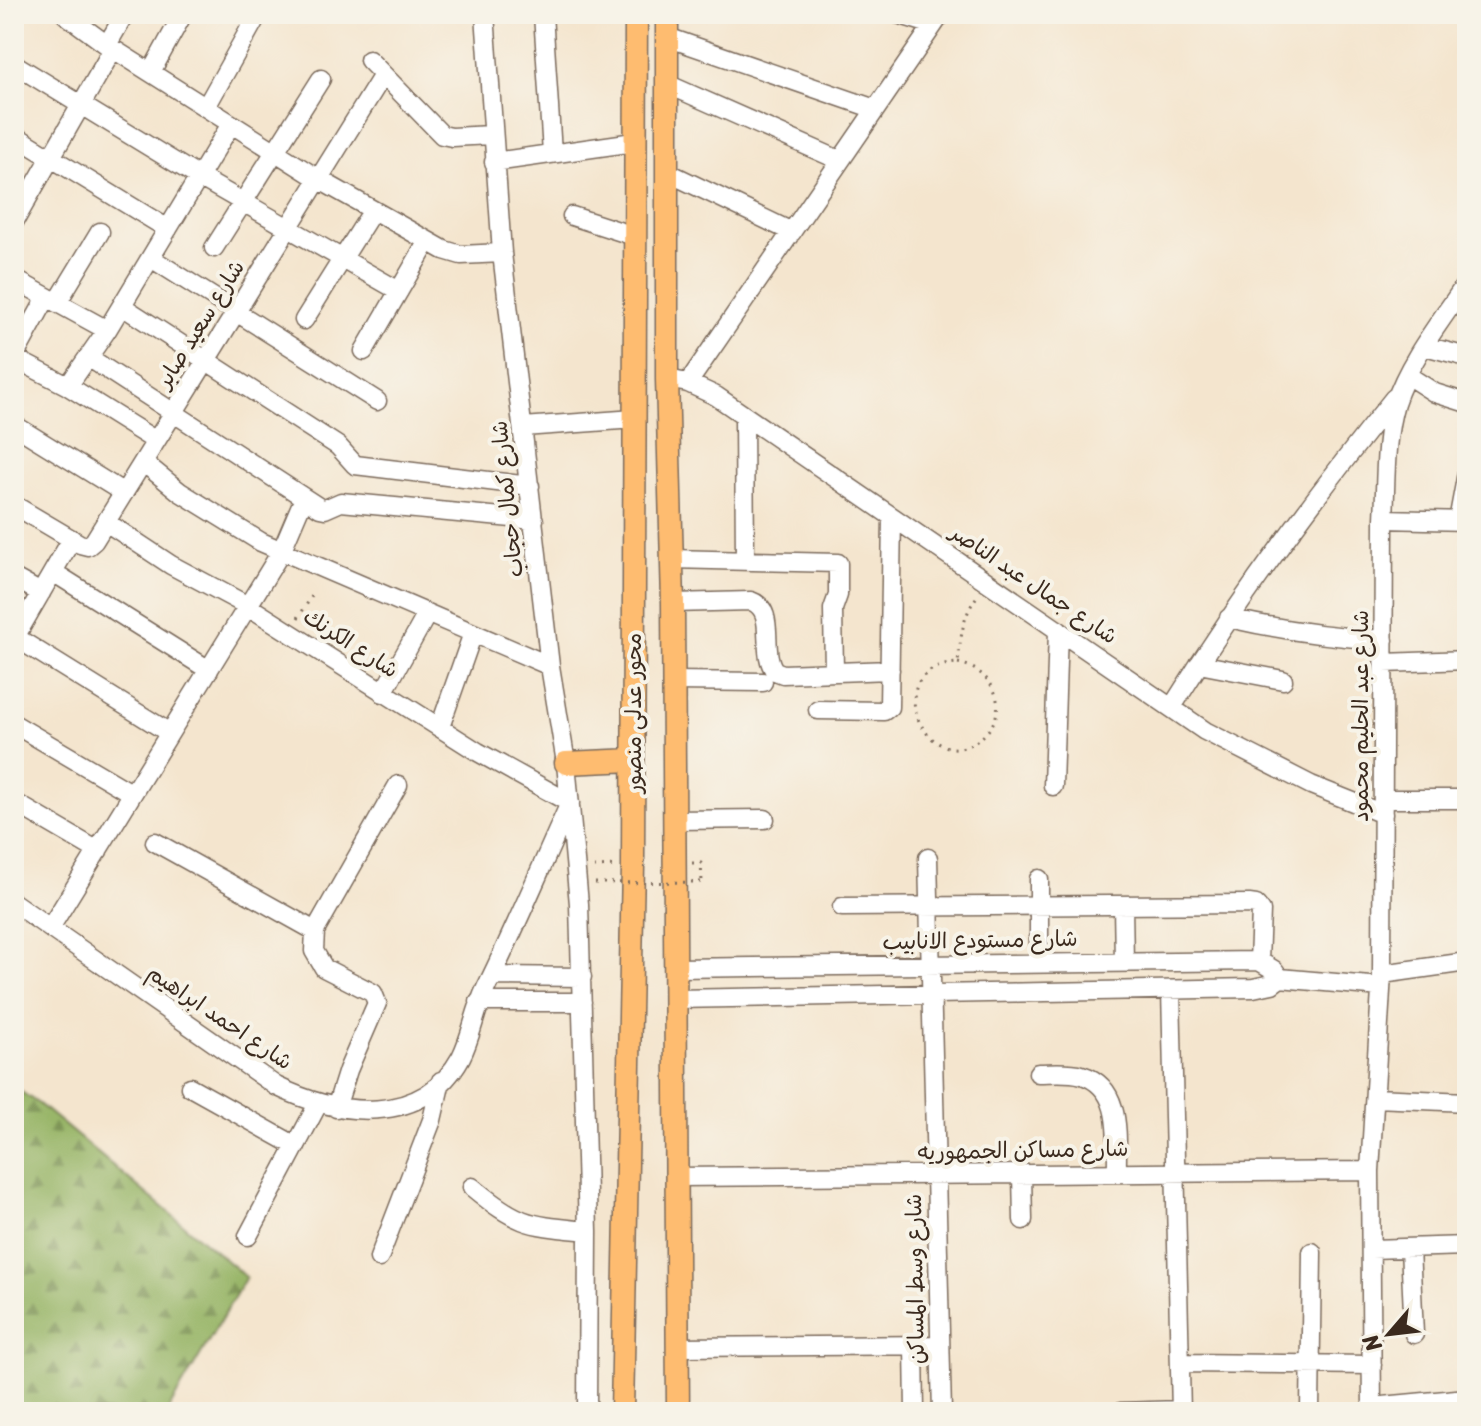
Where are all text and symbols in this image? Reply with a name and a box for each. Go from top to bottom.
street label: شارع سعيد صابر [144,252,255,398]
street label: شارع كمال حجاب [479,419,535,579]
street label: شارع جمال عبد الناصر [940,512,1126,655]
street label: شارع الكرنك [295,597,407,689]
street label: شارع عبد الحليم محمود [1341,610,1380,822]
street label: محور عدلى منصور [614,633,653,795]
street label: شارع مستودع الانابيب [882,919,1078,961]
street label: شارع احمد ابراهيم [139,954,301,1080]
street label: شارع مساكن الجمهوريه [917,1129,1129,1171]
street label: شارع وسط المساكن [894,1194,936,1364]
north arrow [1349,1294,1429,1374]
text: N [1351,1327,1393,1360]

